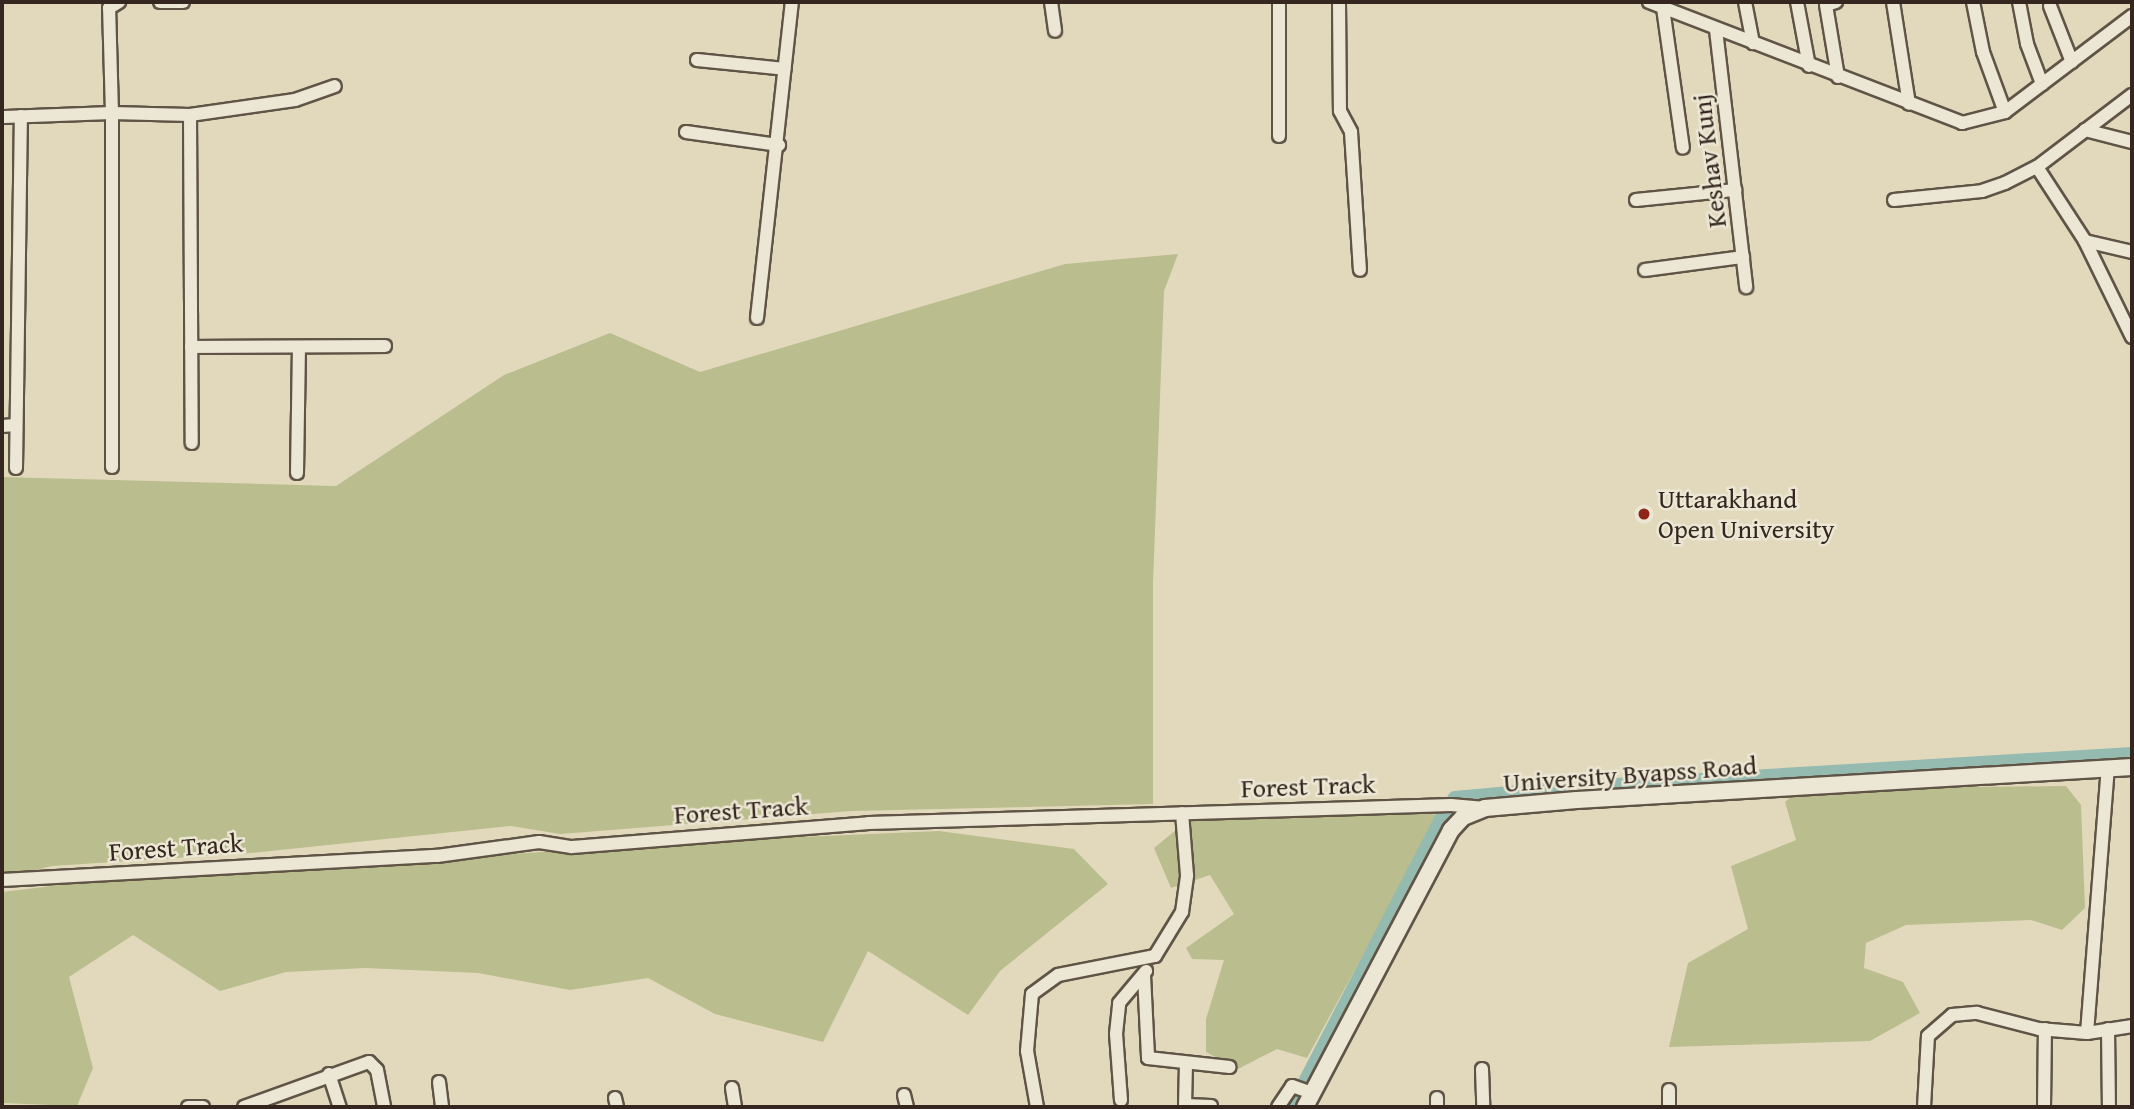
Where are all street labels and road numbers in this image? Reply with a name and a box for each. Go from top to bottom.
street label: Keshav Kunj [1685,93,1733,229]
street label: University Byapss Road [1502,750,1758,798]
street label: Forest Track [1240,768,1376,804]
street label: Forest Track [673,790,809,830]
street label: Forest Track [108,827,244,867]

